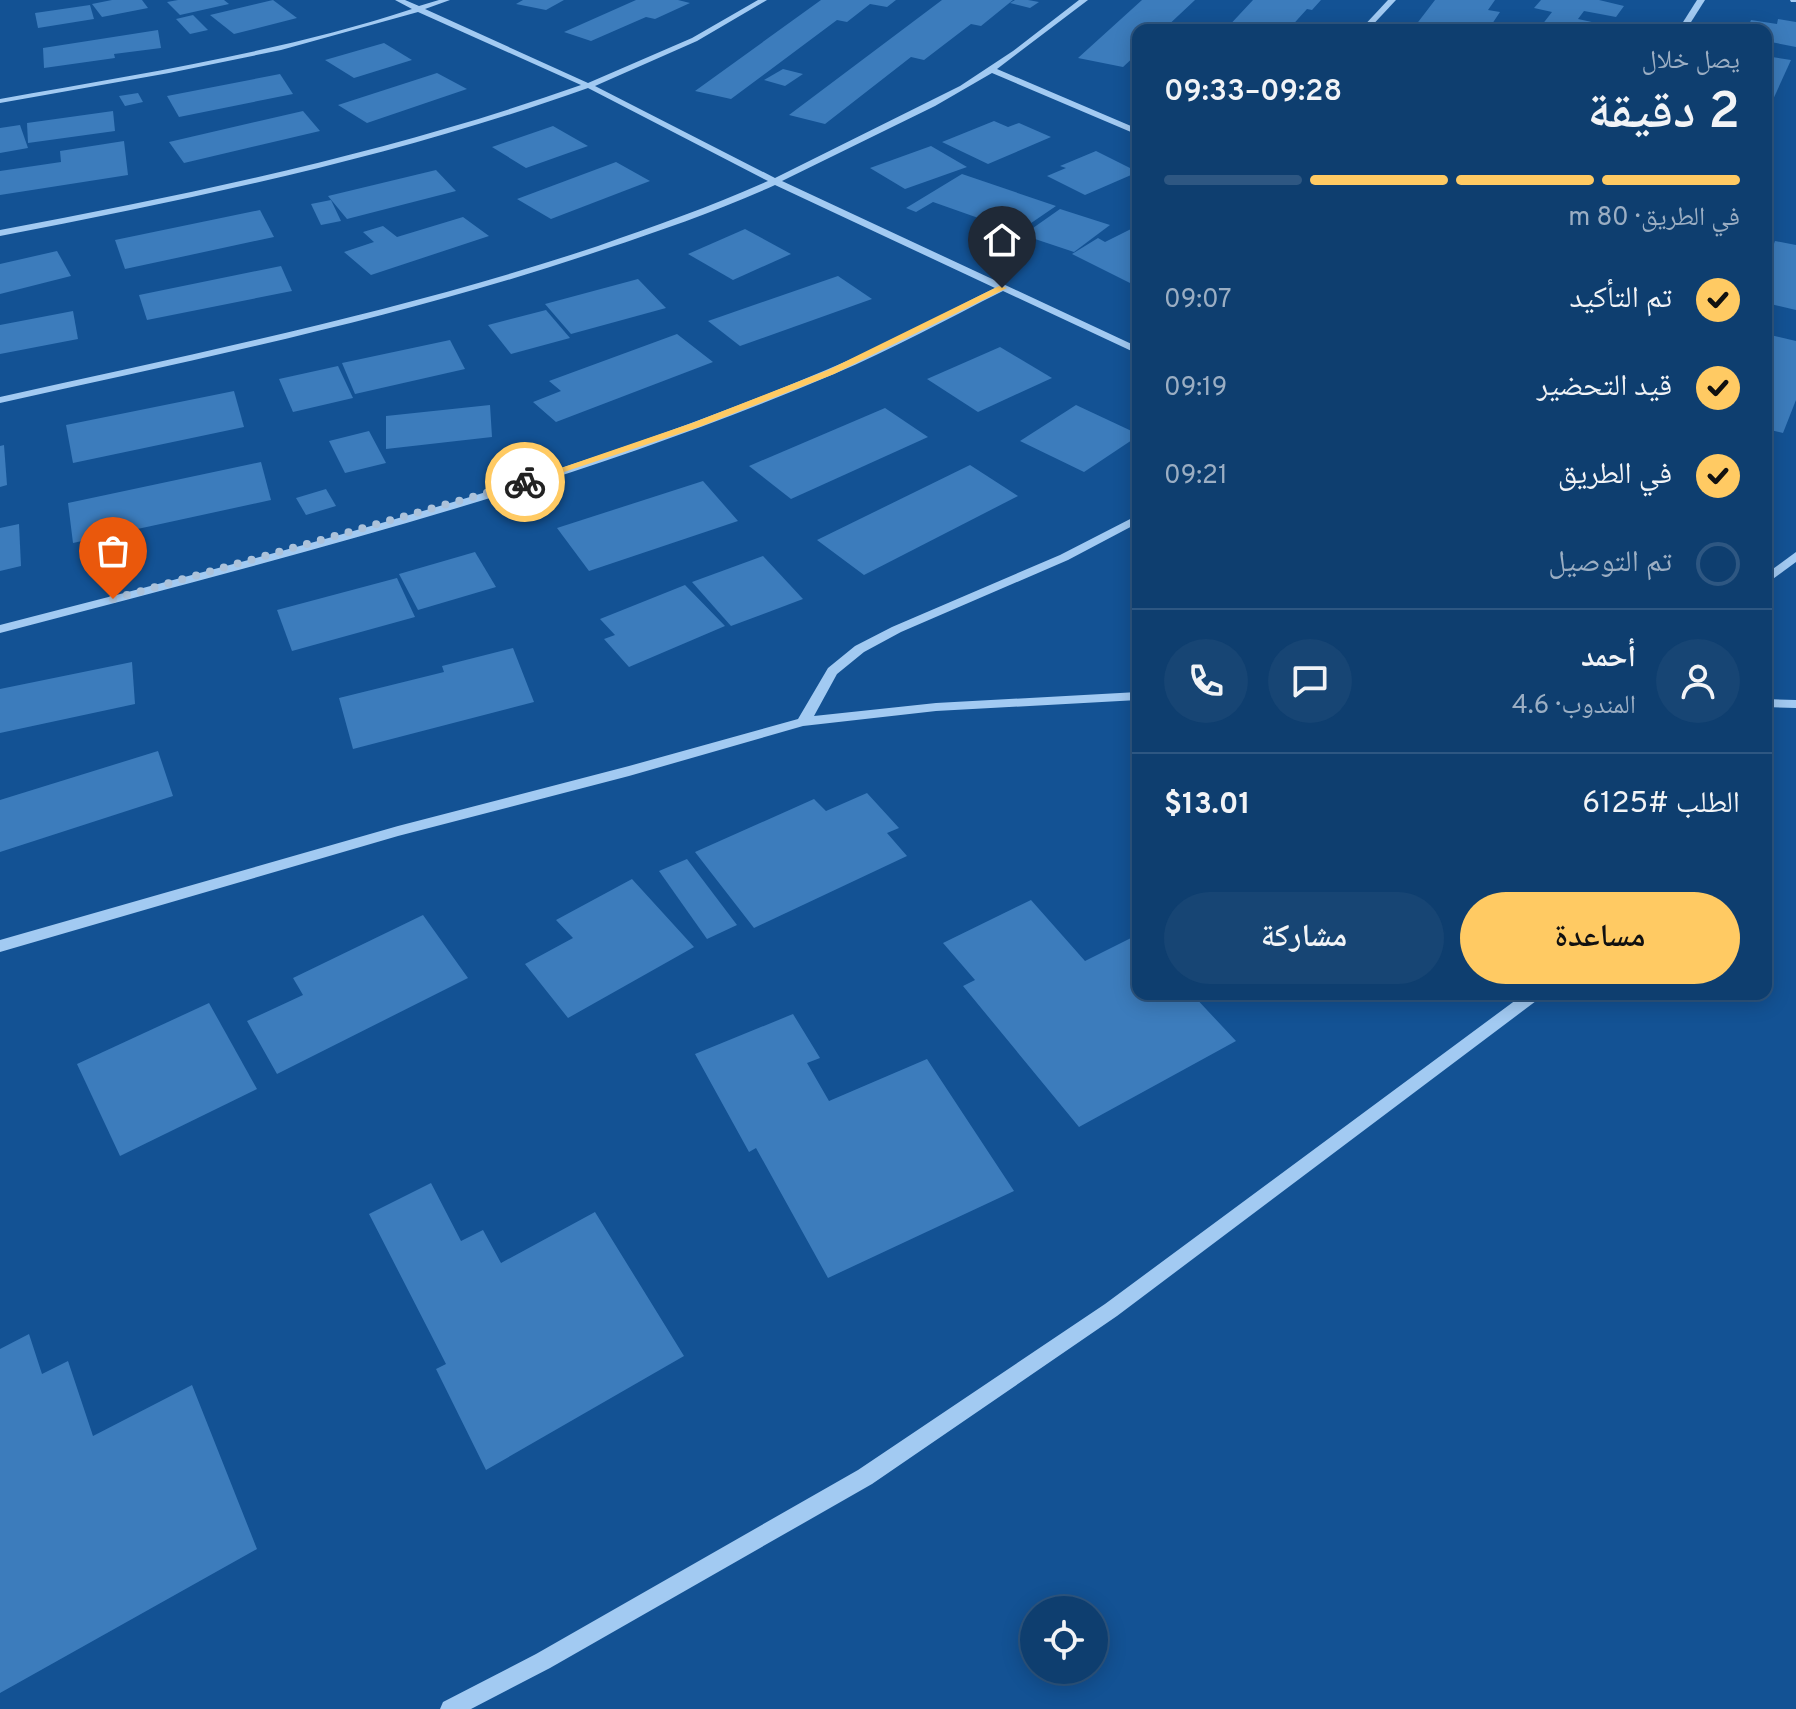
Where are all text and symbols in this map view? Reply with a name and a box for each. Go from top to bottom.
text: يصل خلال [1642,45,1740,78]
text: 09:28–09:33 [1164,74,1342,111]
text: 2 دقيقة [1587,81,1740,147]
text: في الطريق · 80 m [1568,202,1740,235]
pin [968,206,1036,288]
icon: home [980,218,1024,262]
icon: check [1696,278,1740,322]
text: تم التأكيد [1569,281,1672,318]
text: 09:07 [1164,284,1232,317]
icon: check [1696,366,1740,410]
text: قيد التحضير [1537,369,1672,406]
text: 09:19 [1164,372,1227,405]
courier [485,442,565,522]
icon: check [1696,454,1740,498]
text: في الطريق [1558,457,1672,494]
icon: bike [503,460,547,504]
text: 09:21 [1164,460,1228,493]
pin [79,517,147,599]
icon: bag [91,529,135,573]
text: تم التوصيل [1548,545,1672,582]
button: phone [1164,639,1248,723]
button: chat [1268,639,1352,723]
button: person [1656,639,1740,723]
text: أحمد [1581,640,1636,677]
text: المندوب · 4.6 [1512,690,1636,723]
text: الطلب #6125 [1582,786,1740,823]
text: $13.01 [1164,787,1250,824]
button: مشاركة [1164,892,1444,984]
button: مساعدة [1460,892,1740,984]
map controls [1020,1596,1108,1684]
button: locate [1020,1596,1108,1684]

